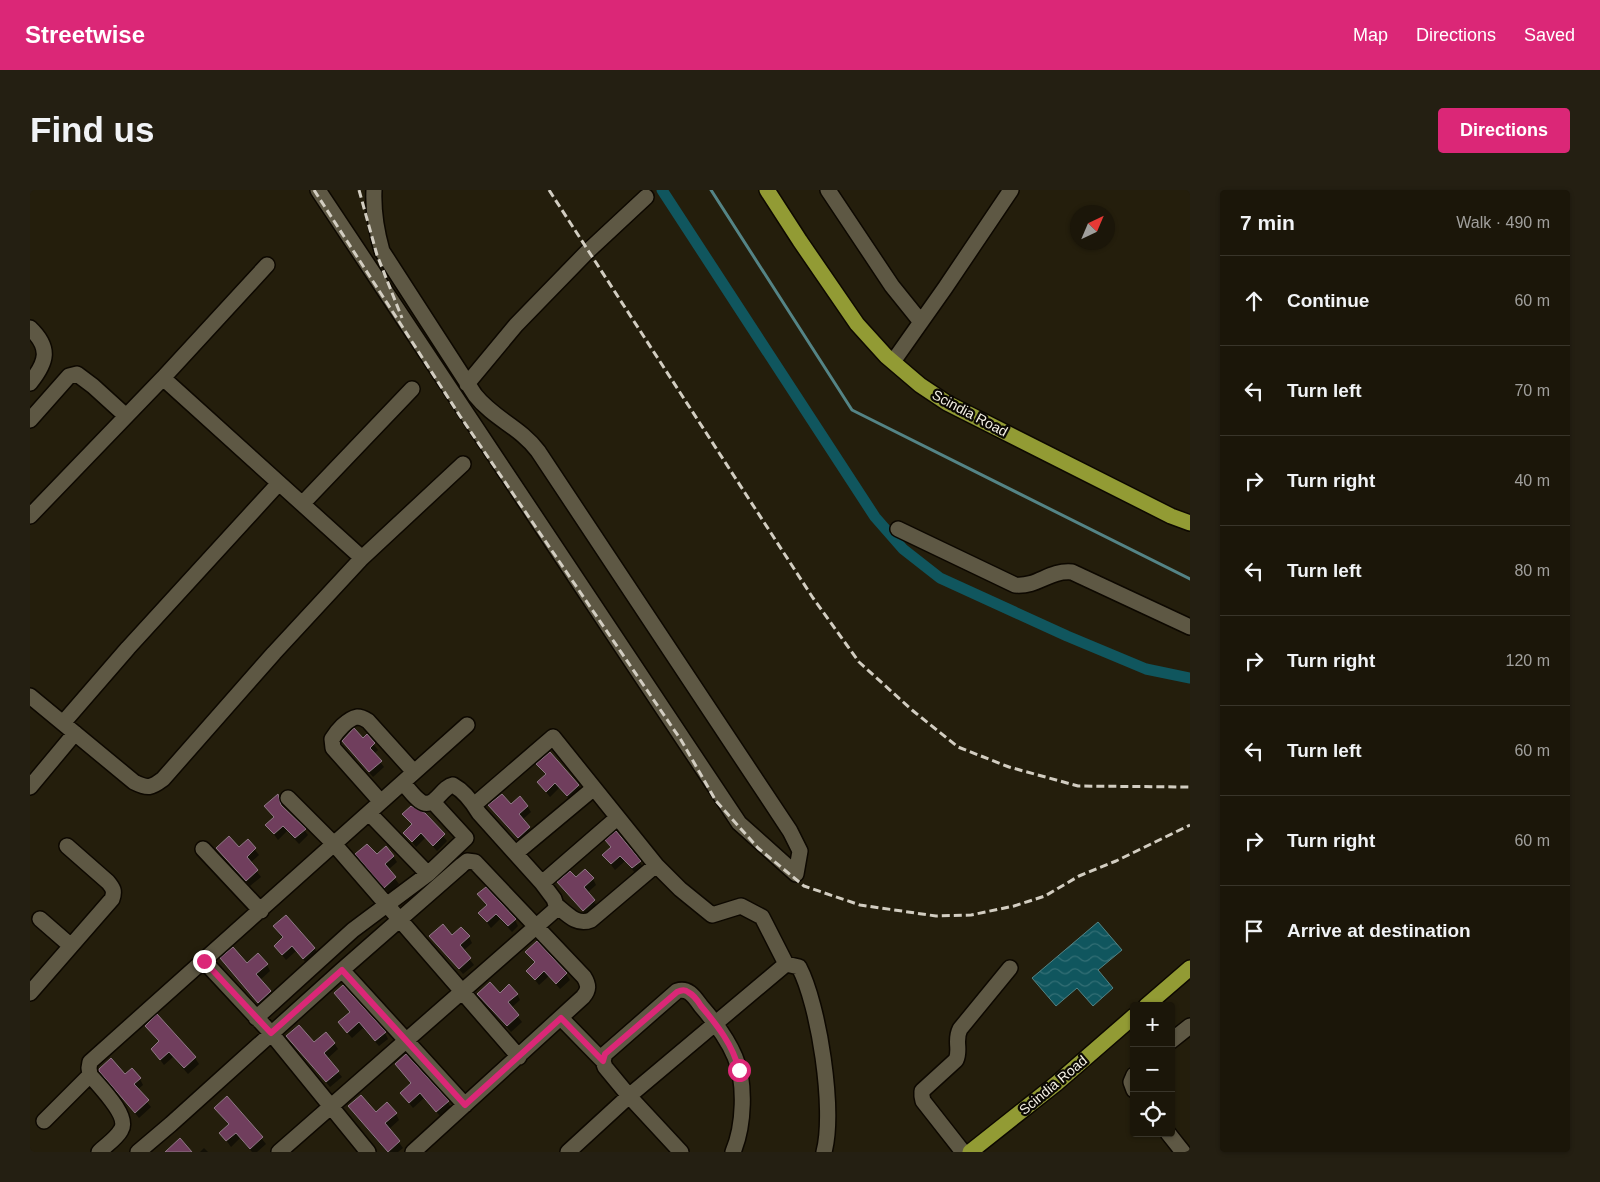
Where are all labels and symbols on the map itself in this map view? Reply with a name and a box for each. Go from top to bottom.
north arrow [1070,205,1115,250]
street label: Scindia Road [929,386,1011,440]
route end [193,950,216,973]
street label: Scindia Road [1016,1052,1090,1118]
route start [728,1059,751,1082]

